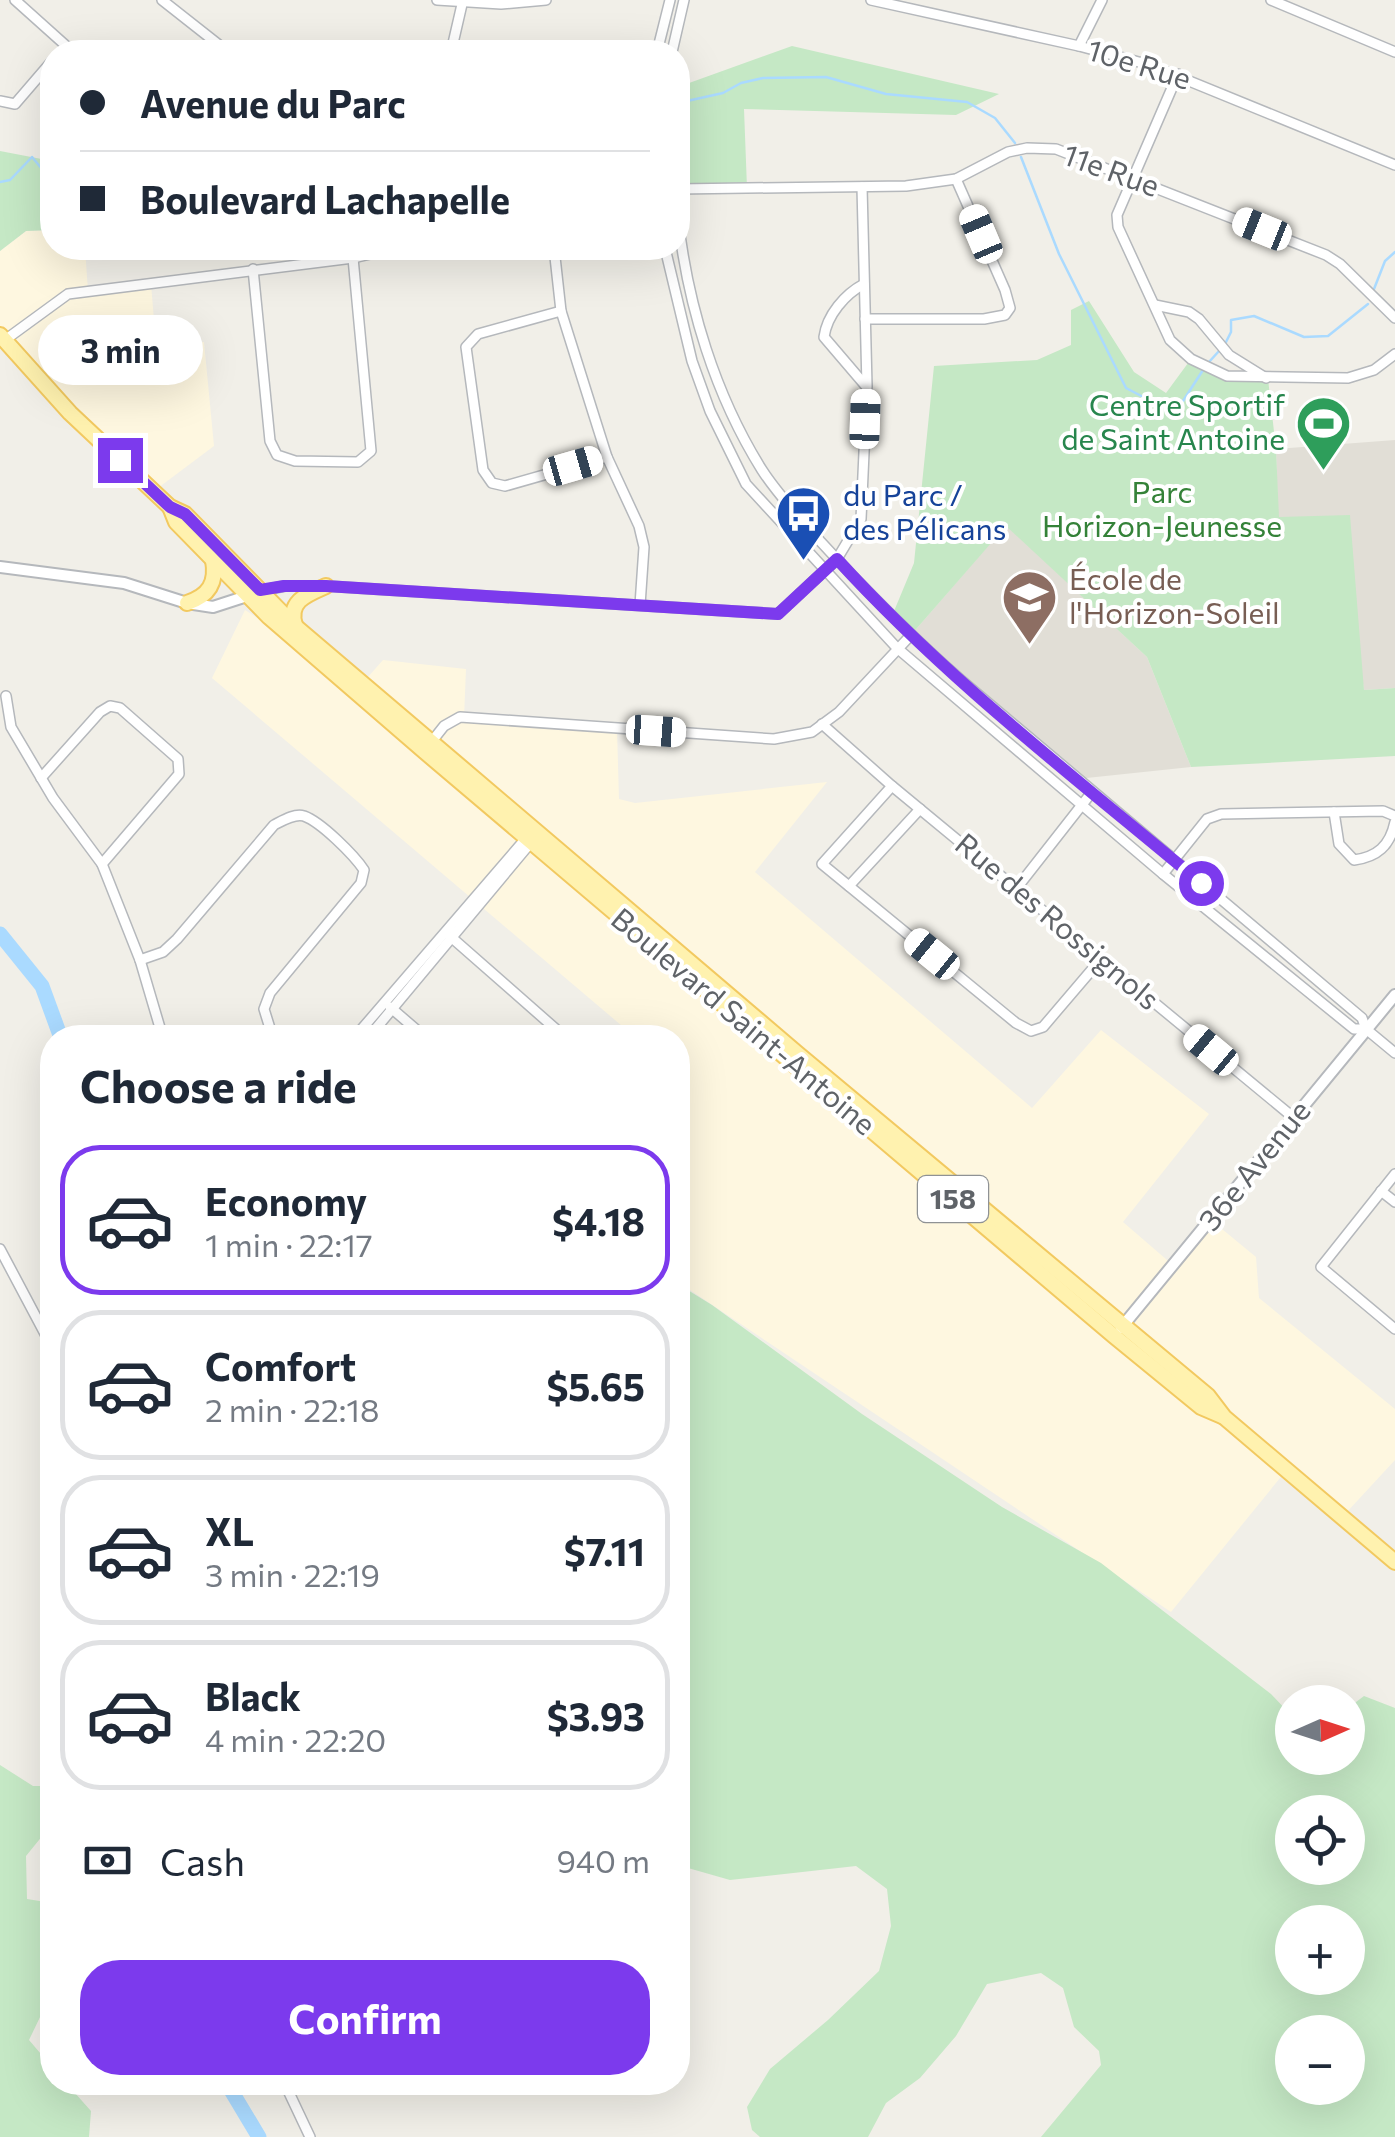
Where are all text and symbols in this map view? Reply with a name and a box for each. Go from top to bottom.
street label: 10e Rue [1083,29,1196,96]
text: Avenue du Parc [140,79,406,126]
street label: 11e Rue [1059,134,1165,203]
text: Boulevard Lachapelle [140,175,510,222]
car [955,201,1007,267]
car [1229,204,1295,254]
callout: 3 min [38,315,202,385]
text: 3 min [80,330,161,370]
place label: Centre Sportif de Saint Antoine [1061,385,1285,456]
car [849,388,881,450]
sports icon: Centre Sportif de Saint Antoine [1294,393,1354,472]
route end [98,438,143,483]
car [540,443,606,489]
park label: Parc Horizon-Jeunesse [1042,472,1282,543]
place label: du Parc / des Pélicans [843,475,1006,546]
bus stop icon: du Parc / des Pélicans [774,483,834,562]
place label: École de l'Horizon-Soleil [1069,559,1280,630]
school or university icon: École de l'Horizon-Soleil [1000,567,1060,646]
car [625,714,687,748]
street label: Rue des Rossignols [949,824,1168,1016]
route start [1179,861,1224,906]
street label: Boulevard Saint-Antoine [605,899,884,1141]
car [899,923,965,985]
car [1178,1019,1244,1081]
text: Choose a ride [80,1057,357,1112]
street label: 36e Avenue [1189,1092,1317,1237]
icon: car [85,1175,175,1265]
road number: 158 [918,1176,988,1222]
text: Economy [205,1177,367,1224]
text: $4.18 [552,1197,645,1244]
text: 1 min · 22:17 [205,1224,373,1264]
icon: car [85,1340,175,1430]
text: Comfort [205,1342,356,1389]
text: $5.65 [546,1362,645,1409]
text: 2 min · 22:18 [205,1389,379,1429]
icon: car [85,1505,175,1595]
text: XL [205,1507,254,1554]
text: $7.11 [564,1527,645,1574]
text: 3 min · 22:19 [205,1554,380,1594]
icon: car [85,1670,175,1760]
text: Black [205,1672,301,1719]
north arrow [1275,1685,1365,1775]
map controls [1275,1685,1365,2105]
text: $3.93 [547,1692,645,1739]
text: 4 min · 22:20 [205,1719,386,1759]
button: locate [1275,1795,1365,1885]
icon: cash [80,1833,135,1888]
text: Cash [160,1837,245,1884]
text: 940 m [556,1840,650,1880]
button: + [1275,1905,1365,1995]
button: Confirm [80,1960,650,2075]
button: − [1275,2015,1365,2105]

